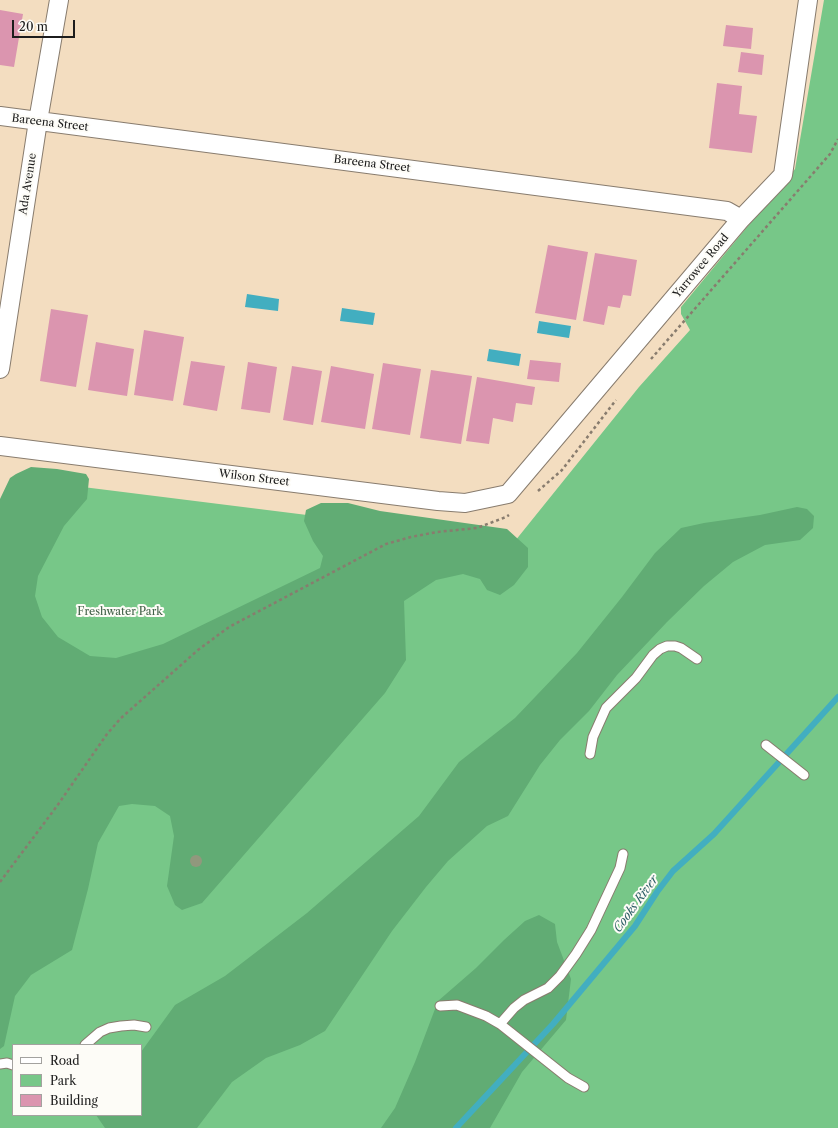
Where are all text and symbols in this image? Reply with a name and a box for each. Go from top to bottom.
scale bar [14,12,77,38]
text: 20 m [19,19,48,34]
street label: Bareena Street [11,112,89,134]
street label: Ada Avenue [17,152,39,216]
street label: Bareena Street [333,153,411,175]
street label: Yarrowee Road [670,231,732,301]
street label: Wilson Street [218,467,290,489]
park label: Freshwater Park [77,605,163,619]
water label: Cooks River [611,873,661,935]
legend [12,1044,142,1116]
text: Road [50,1053,80,1068]
text: Park [50,1073,76,1088]
text: Building [50,1093,98,1108]

